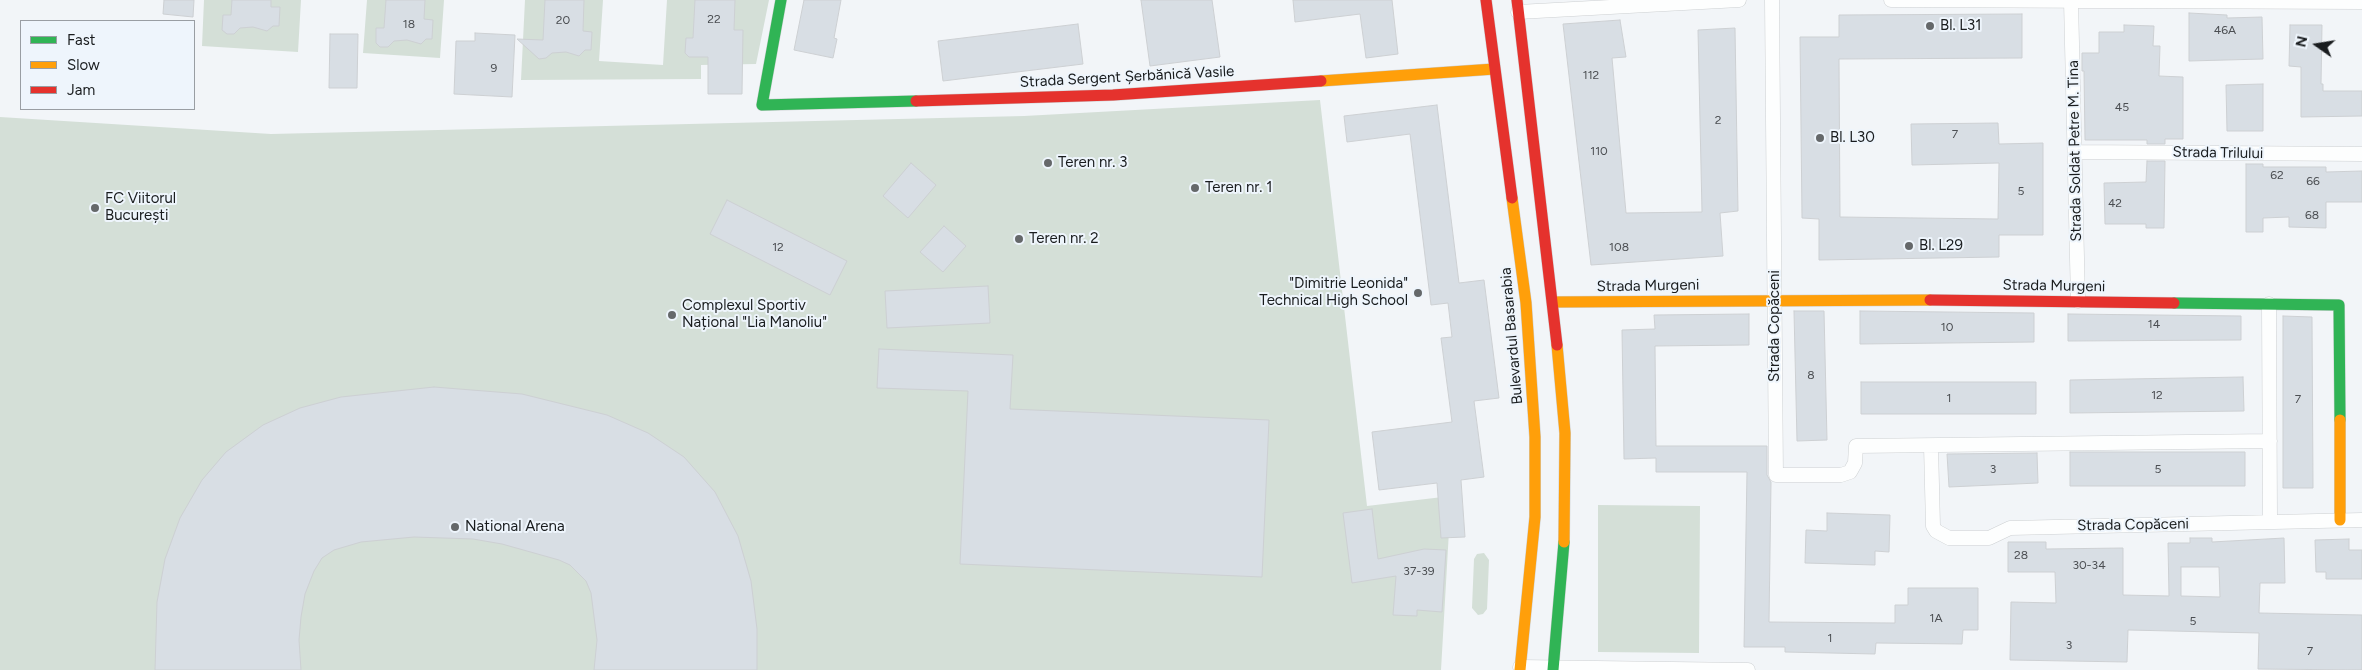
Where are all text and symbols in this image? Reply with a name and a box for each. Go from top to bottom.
house number: 22 [707,12,721,26]
house number: 20 [556,13,570,27]
house number: 18 [403,17,415,31]
place label: Bl. L31 [1940,17,1981,35]
legend [20,20,195,110]
marker: Bl. L31 [1924,20,1936,32]
north arrow [2292,20,2342,70]
house number: 46A [2214,23,2236,37]
text: Fast [67,31,95,49]
text: N [2292,34,2311,49]
text: Slow [67,56,100,74]
street label: Strada Soldat Petre M. Tina [2064,60,2086,242]
house number: 9 [491,61,497,75]
street label: Strada Sergent Șerbănică Vasile [1019,62,1235,92]
house number: 112 [1583,68,1599,82]
text: Jam [67,81,95,99]
house number: 45 [2115,100,2129,114]
house number: 2 [1715,113,1721,127]
house number: 7 [1952,127,1958,141]
place label: Bl. L30 [1830,129,1875,147]
marker: Bl. L30 [1814,132,1826,144]
street label: Strada Trilului [2173,143,2263,163]
house number: 110 [1590,144,1608,158]
place label: Teren nr. 3 [1058,154,1127,172]
marker: Teren nr. 3 [1042,157,1054,169]
house number: 62 [2270,168,2284,182]
house number: 66 [2306,174,2320,188]
place label: Teren nr. 1 [1205,179,1272,197]
marker: Teren nr. 1 [1189,182,1201,194]
house number: 5 [2018,184,2024,198]
place label: FC Viitorul București [105,190,176,225]
house number: 42 [2108,196,2122,210]
marker: FC Viitorul București [89,202,101,214]
house number: 68 [2305,208,2319,222]
place label: Teren nr. 2 [1029,230,1099,248]
marker: Teren nr. 2 [1013,233,1025,245]
place label: Bl. L29 [1919,237,1963,255]
house number: 12 [772,240,784,254]
house number: 108 [1609,240,1629,254]
marker: Bl. L29 [1903,240,1915,252]
street label: Bulevardul Basarabia [1497,267,1527,405]
street label: Strada Copăceni [1766,270,1784,382]
place label: "Dimitrie Leonida" Technical High School [1259,275,1408,310]
street label: Strada Murgeni [1596,276,1700,296]
street label: Strada Murgeni [2002,276,2106,296]
marker: "Dimitrie Leonida" Technical High School [1412,287,1424,299]
place label: Complexul Sportiv Național "Lia Manoliu" [682,297,827,332]
marker: Complexul Sportiv Național "Lia Manoliu" [666,309,678,321]
house number: 14 [2148,317,2160,331]
house number: 10 [1941,320,1953,334]
house number: 8 [1807,368,1815,382]
house number: 12 [2151,388,2163,402]
house number: 1 [1947,391,1951,405]
house number: 7 [2295,392,2301,406]
house number: 3 [1990,462,1996,476]
house number: 5 [2155,462,2161,476]
street label: Strada Copăceni [2077,515,2189,535]
place label: National Arena [465,518,565,536]
marker: National Arena [449,521,461,533]
house number: 28 [2014,548,2028,562]
house number: 30-34 [2072,558,2106,572]
house number: 37-39 [1403,564,1435,578]
house number: 1A [1929,611,1943,625]
house number: 5 [2190,614,2196,628]
house number: 1 [1828,631,1832,645]
house number: 3 [2066,638,2072,652]
house number: 7 [2307,644,2313,658]

